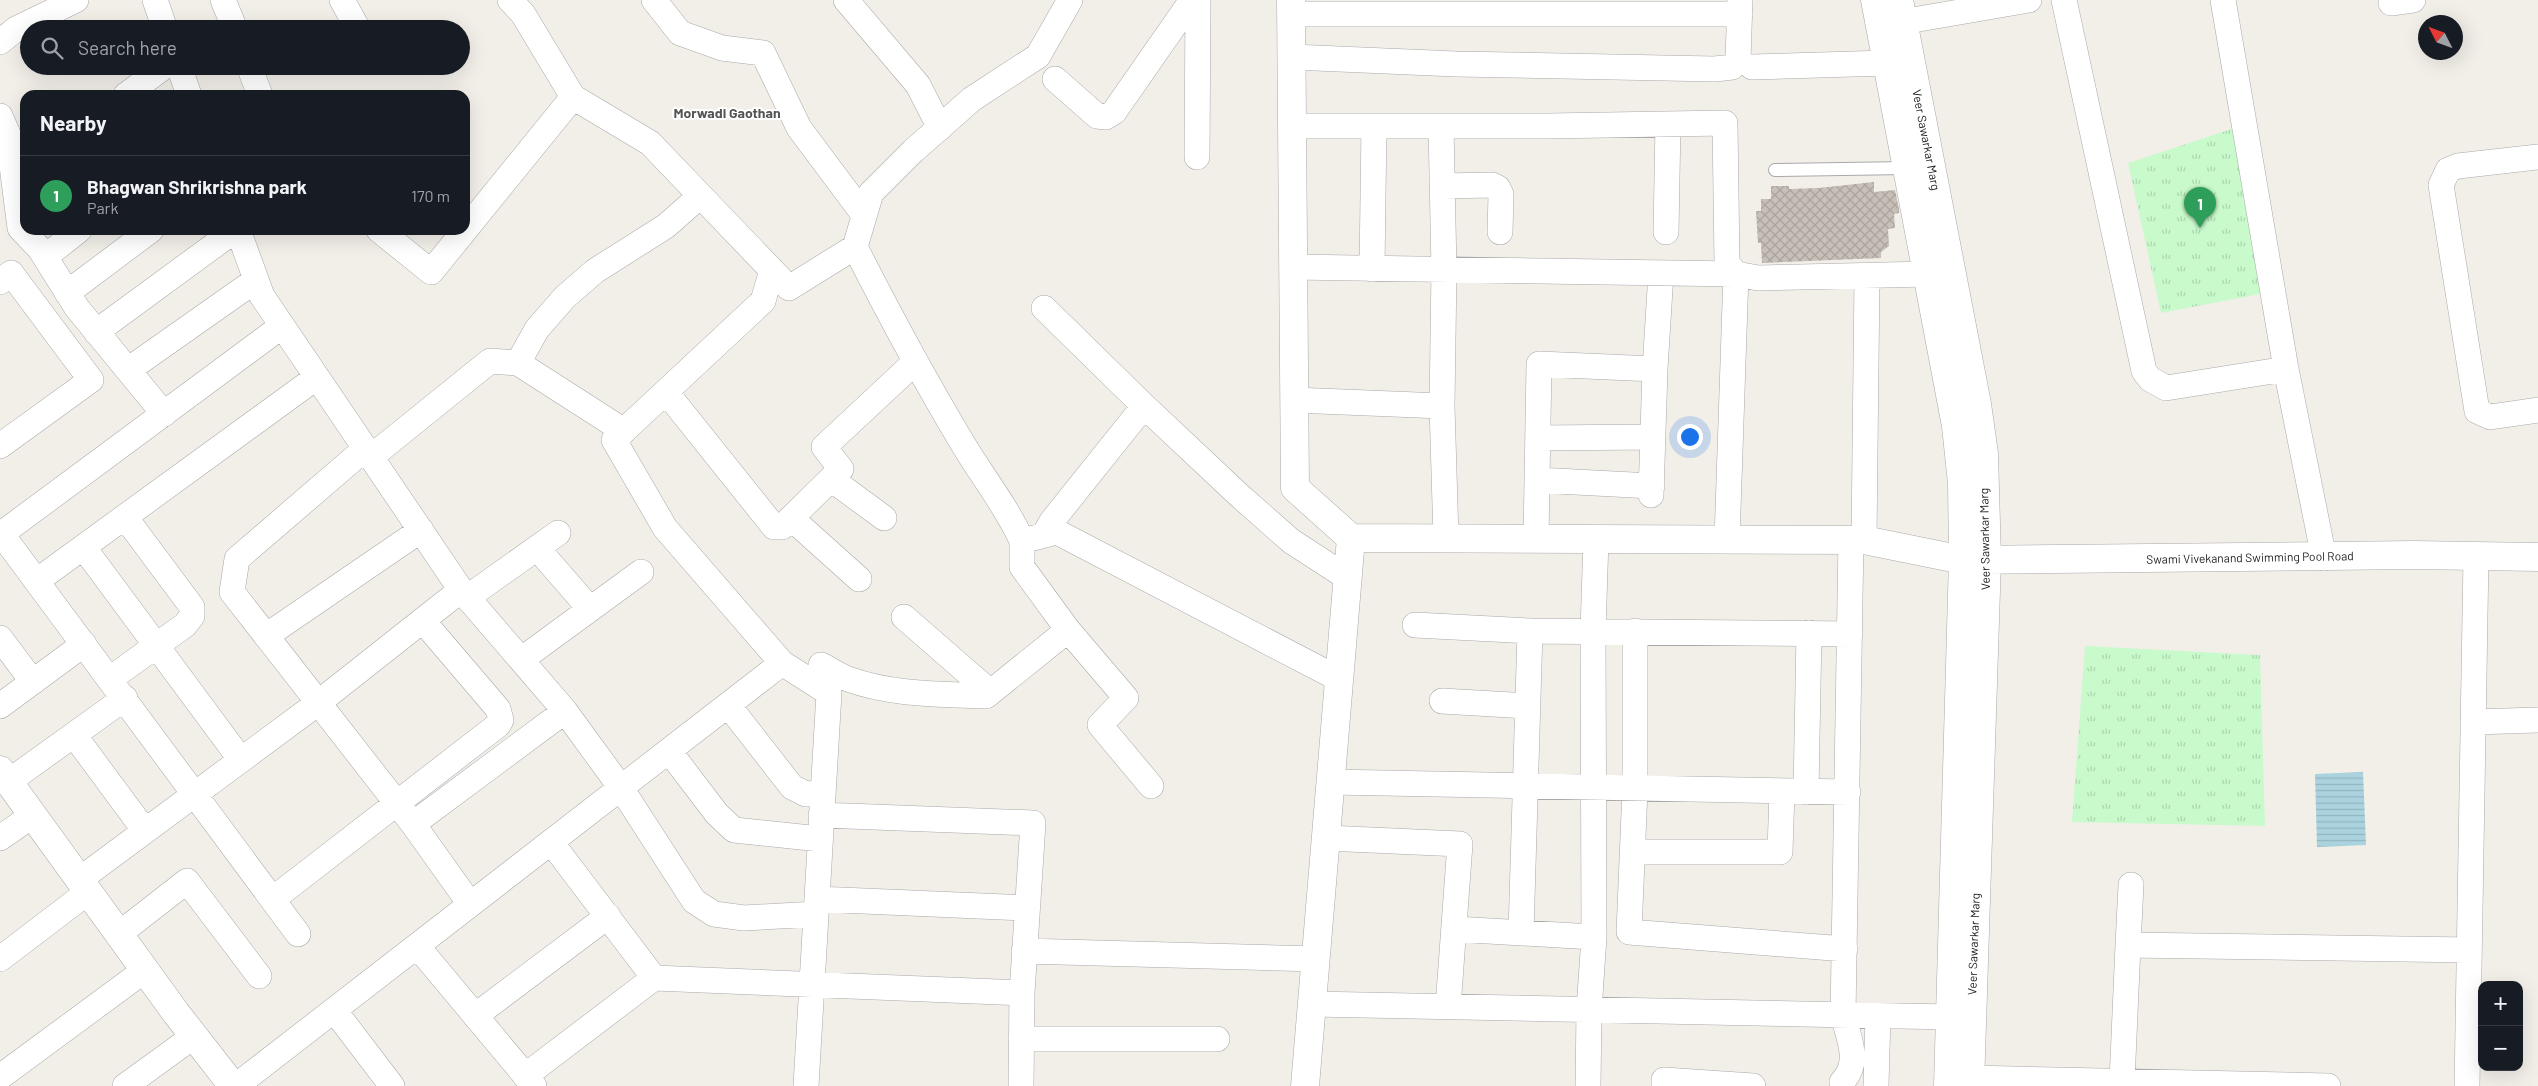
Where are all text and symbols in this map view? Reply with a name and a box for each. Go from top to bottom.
north arrow [2418,15,2463,60]
search box [20,20,470,75]
icon: search [38,34,66,62]
text: Search here [78,36,177,59]
street label: Veer Sawarkar Marg [1910,88,1944,191]
district label: Morwadi Gaothan [673,104,781,121]
text: Nearby [40,110,106,135]
text: Bhagwan Shrikrishna park [87,175,307,198]
text: 1 [53,186,59,205]
text: 170 m [411,186,450,205]
pin: 1 [2184,187,2216,228]
text: Park [87,198,118,217]
your location [1677,424,1703,450]
street label: Veer Sawarkar Marg [1976,488,1992,590]
street label: Swami Vivekanand Swimming Pool Road [2146,548,2354,566]
street label: Veer Sawarkar Marg [1964,893,1982,995]
map controls [2478,981,2523,1071]
button: + [2478,981,2523,1026]
button: − [2478,1026,2523,1071]

